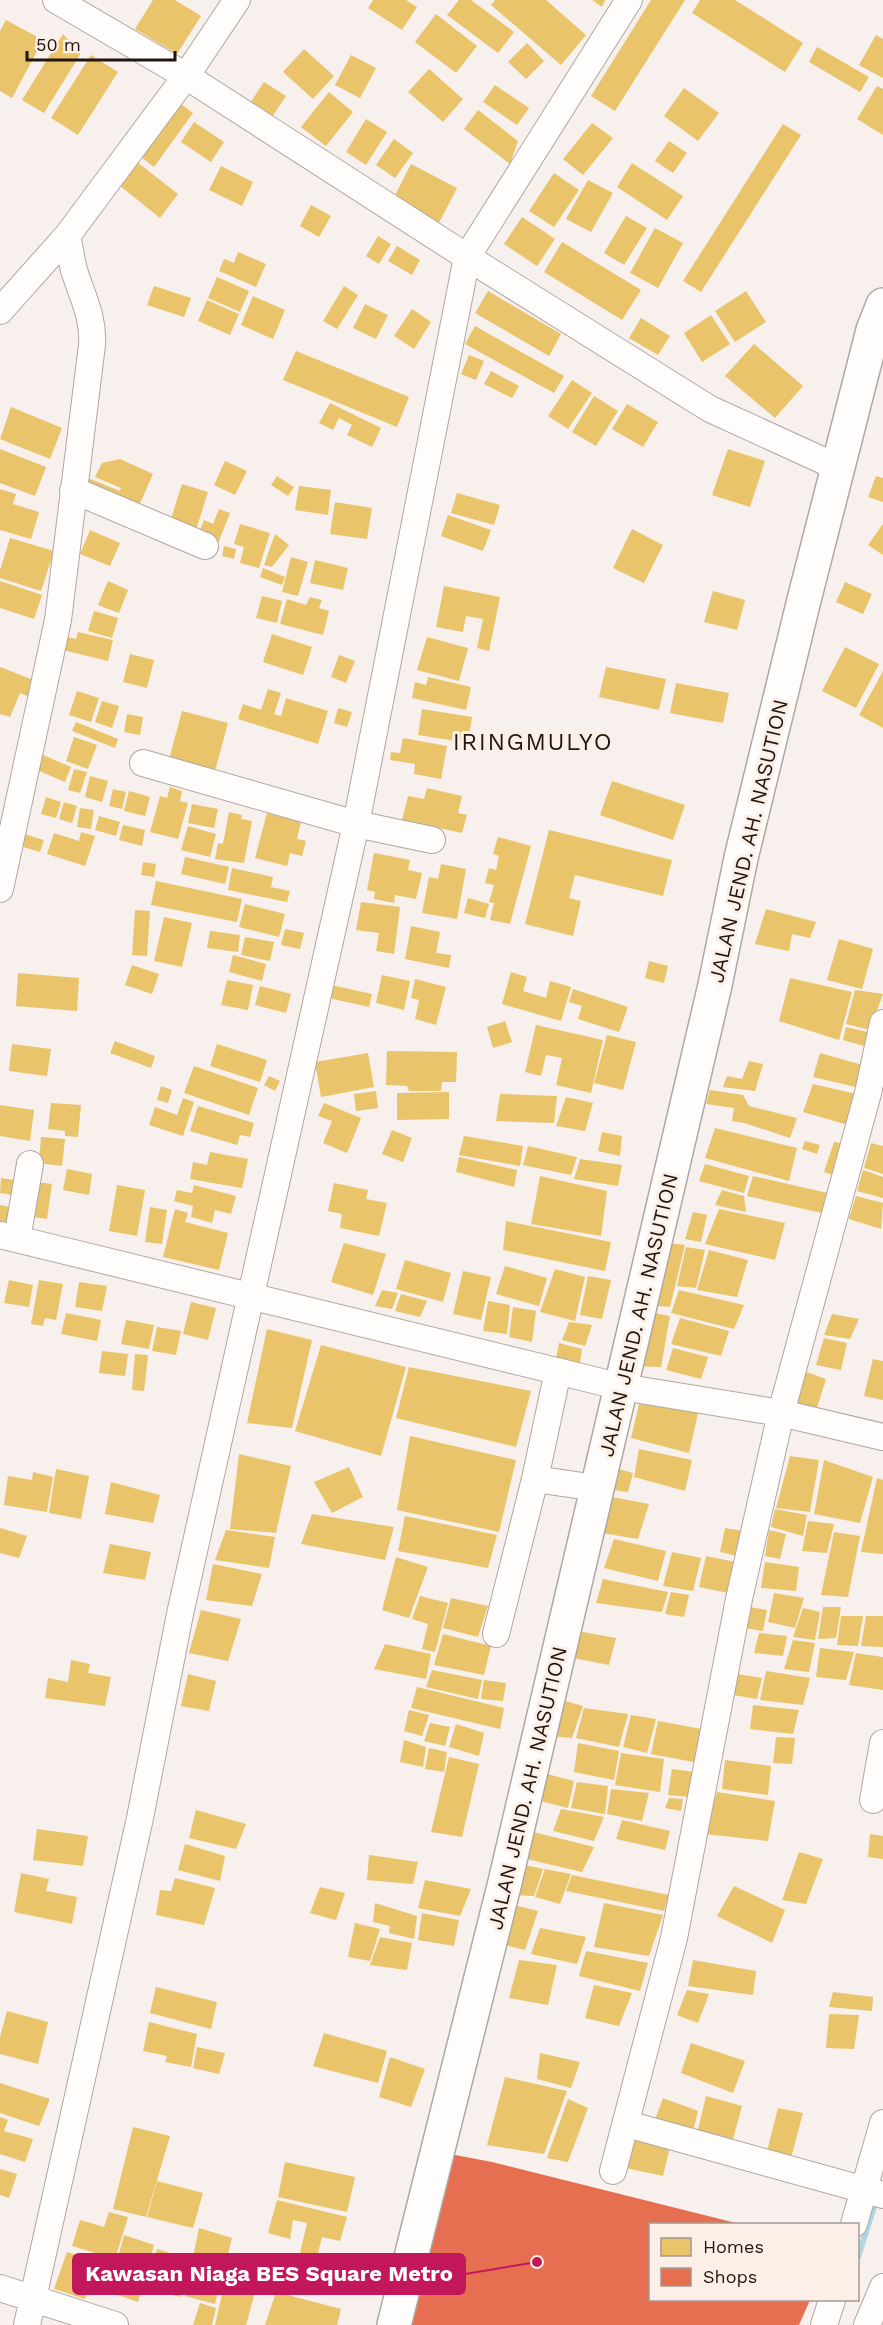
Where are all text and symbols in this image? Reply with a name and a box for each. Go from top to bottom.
scale bar [27,24,176,62]
text: 50 m [36,34,81,55]
street label: JALAN JEND. AH. NASUTION [703,697,793,985]
district label: IRINGMULYO [453,728,613,756]
street label: JALAN JEND. AH. NASUTION [593,1171,683,1459]
street label: JALAN JEND. AH. NASUTION [482,1644,572,1932]
legend [649,2223,859,2301]
text: Homes [703,2236,764,2257]
callout: Kawasan Niaga BES Square Metro [73,2254,465,2294]
text: Kawasan Niaga BES Square Metro [85,2261,453,2286]
text: Shops [703,2266,757,2287]

